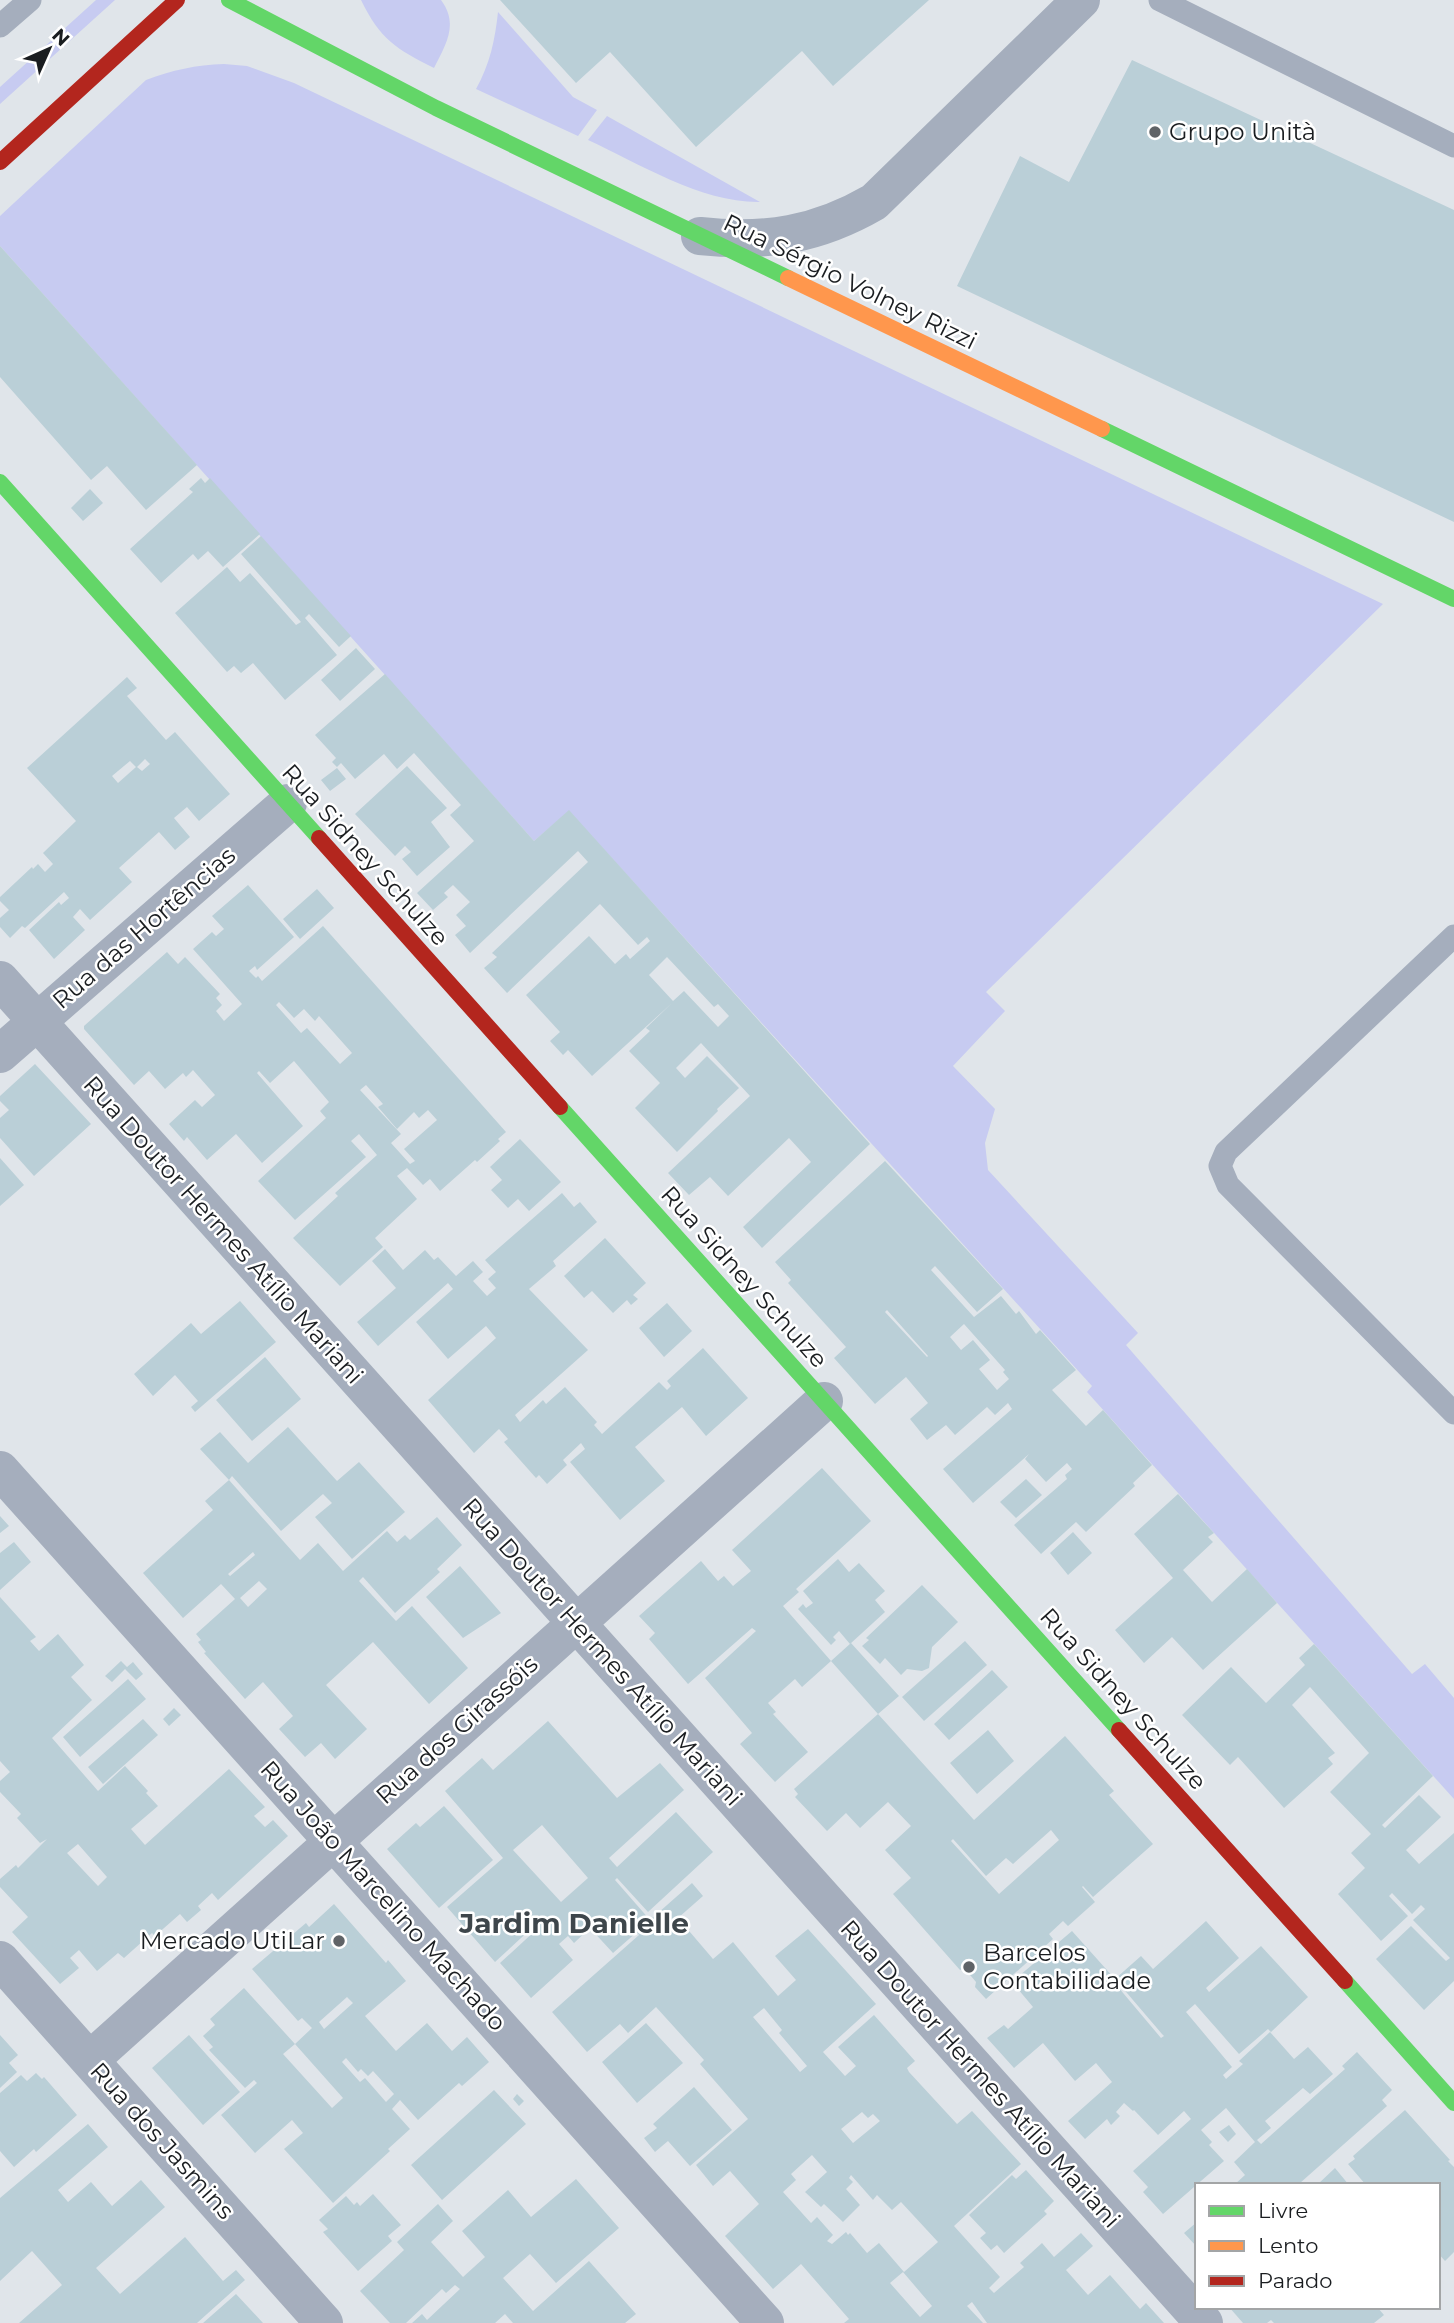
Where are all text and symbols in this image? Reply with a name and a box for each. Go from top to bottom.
north arrow [14,14,84,84]
text: N [47,24,74,51]
place label: Grupo Unità [1169,117,1316,146]
marker: Grupo Unità [1147,124,1163,140]
street label: Rua Sérgio Volney Rizzi [719,208,982,356]
street label: Rua Sidney Schulze [276,758,455,952]
street label: Rua das Hortências [46,840,241,1015]
street label: Rua Doutor Hermes Atílio Mariani [77,1070,369,1389]
street label: Rua Sidney Schulze [655,1180,834,1374]
street label: Rua Doutor Hermes Atílio Mariani [456,1492,748,1811]
street label: Rua Sidney Schulze [1034,1602,1213,1796]
street label: Rua dos Girassóis [370,1649,544,1810]
street label: Rua João Marcelino Machado [254,1755,512,2037]
district label: Jardim Danielle [458,1906,689,1940]
street label: Rua Doutor Hermes Atílio Mariani [834,1914,1126,2233]
place label: Mercado UtiLar [140,1926,325,1955]
marker: Mercado UtiLar [331,1933,347,1949]
place label: Barcelos Contabilidade [983,1938,1151,1995]
marker: Barcelos Contabilidade [961,1959,977,1975]
street label: Rua dos Jasmins [84,2056,240,2225]
legend [1195,2183,1440,2309]
text: Livre [1258,2198,1308,2223]
text: Lento [1258,2233,1318,2258]
text: Parado [1258,2268,1333,2293]

